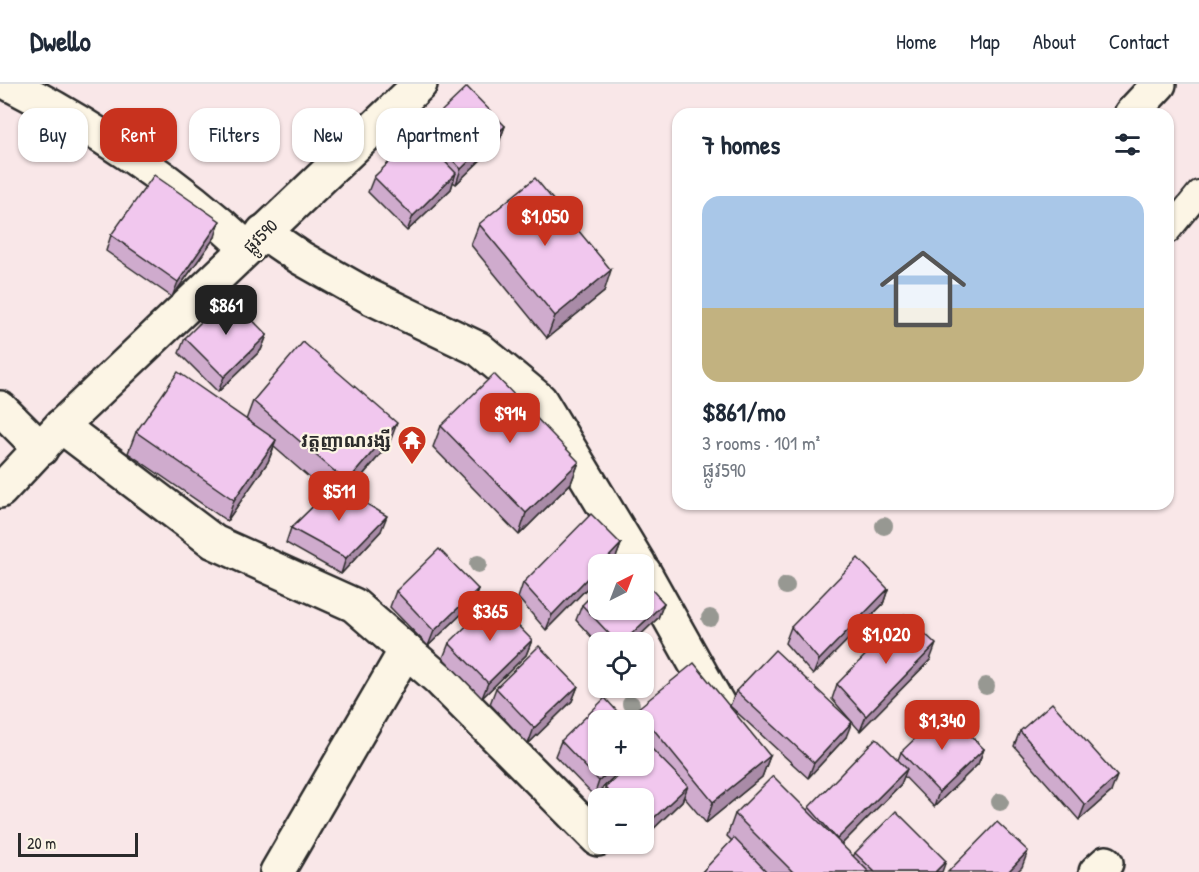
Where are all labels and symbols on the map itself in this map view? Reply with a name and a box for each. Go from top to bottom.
pin: $1,050 [496,196,594,247]
street label: ផ្លូវ590 [237,213,286,262]
pin: $861 [190,285,262,336]
pin: $914 [474,393,546,444]
temple icon: វត្តញាណរង្សី [396,424,428,466]
place label: វត្តញាណរង្សី [301,428,391,453]
pin: $511 [303,471,375,522]
north arrow [588,554,654,620]
pin: $365 [454,591,526,642]
pin: $1,020 [837,614,935,665]
pin: $1,340 [893,700,991,751]
scale bar [18,830,138,858]

